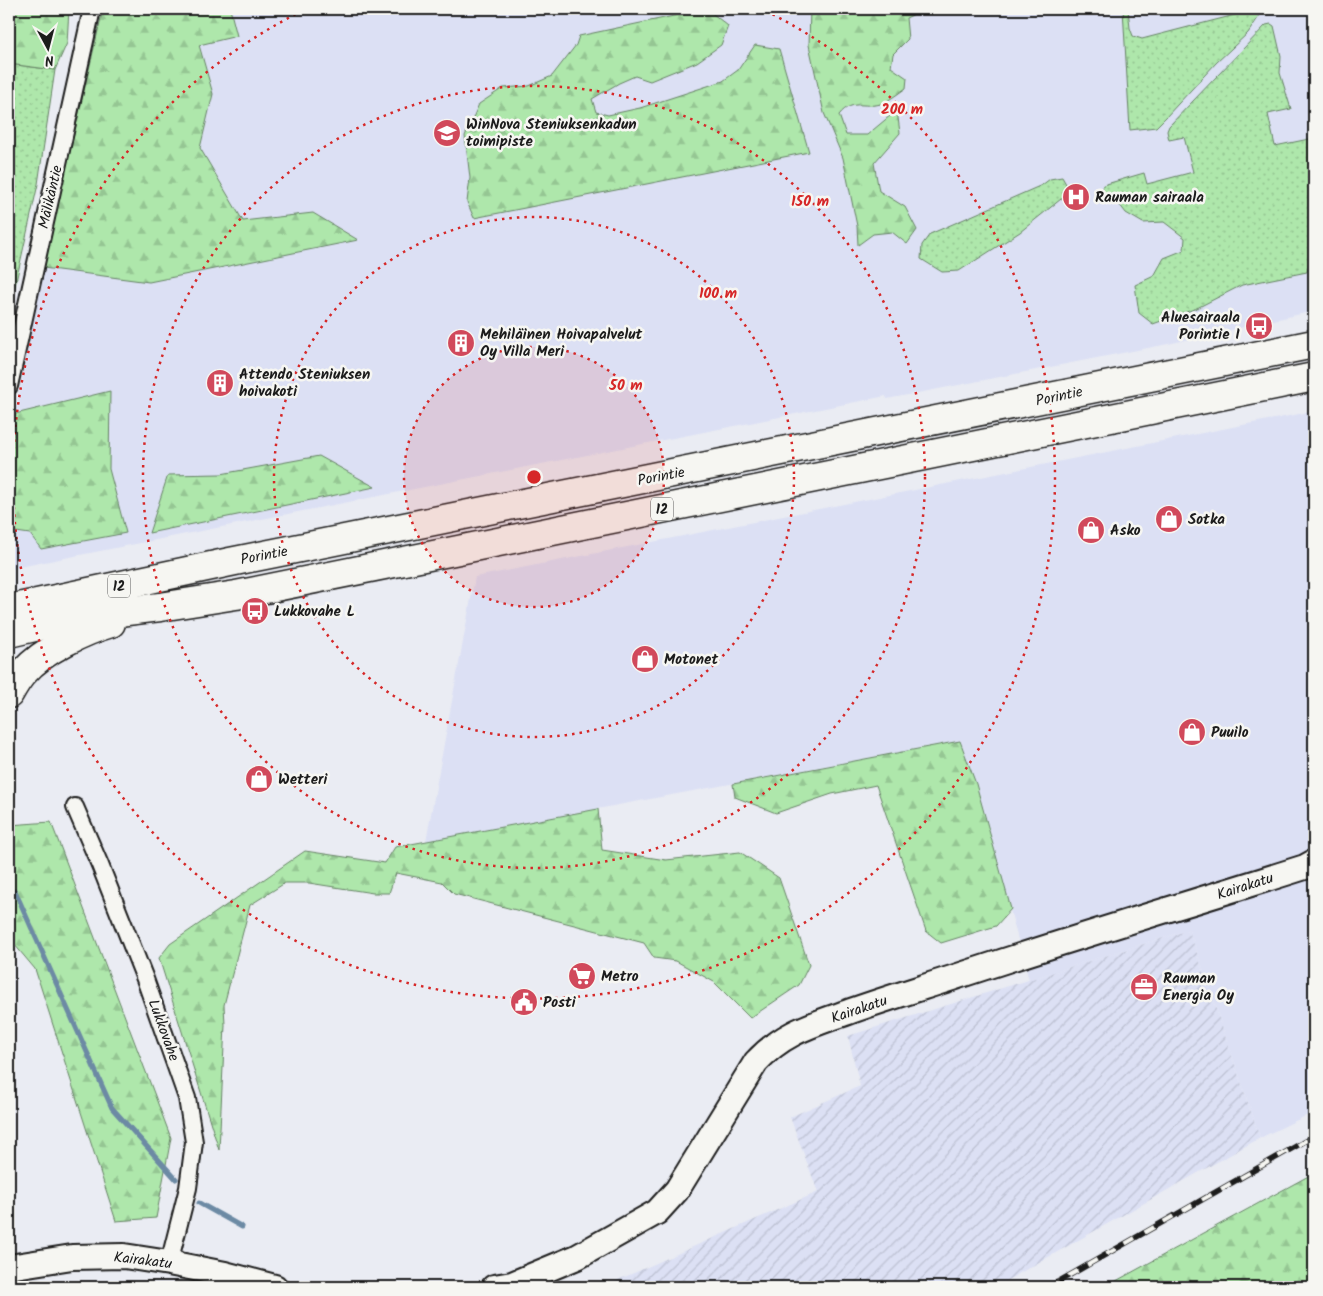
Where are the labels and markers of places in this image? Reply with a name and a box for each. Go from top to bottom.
place label: WinNova Steniuksenkadun toimipiste [466,113,637,154]
school or university icon: WinNova Steniuksenkadun toimipiste [432,118,462,148]
hospital icon: Rauman sairaala [1061,182,1091,212]
place label: Rauman sairaala [1095,186,1204,210]
place label: Aluesairaala Porintie I [1161,306,1240,347]
bus stop icon: Aluesairaala Porintie I [1244,311,1274,341]
place label: Mehiläinen Hoivapalvelut Oy Villa Meri [480,323,643,364]
building icon: Mehiläinen Hoivapalvelut Oy Villa Meri [446,328,476,358]
place label: Attendo Steniuksen hoivakoti [239,363,370,404]
building icon: Attendo Steniuksen hoivakoti [205,368,235,398]
centre of rings [525,468,543,486]
shop icon: Sotka [1154,504,1184,534]
place label: Sotka [1188,508,1225,532]
shop icon: Asko [1076,515,1106,545]
place label: Asko [1110,519,1141,543]
bus stop icon: Lukkovahe L [240,596,270,626]
place label: Lukkovahe L [274,600,355,624]
shop icon: Motonet [630,644,660,674]
place label: Motonet [664,648,718,672]
shop icon: Puuilo [1177,717,1207,747]
place label: Puuilo [1211,721,1249,745]
shop icon: Wetteri [244,764,274,794]
place label: Wetteri [278,768,328,792]
supermarket icon: Metro [567,961,597,991]
place label: Metro [601,965,639,989]
place label: Rauman Energia Oy [1163,967,1234,1008]
office icon: Rauman Energia Oy [1129,972,1159,1002]
public building icon: Posti [509,987,539,1017]
place label: Posti [543,991,577,1015]

